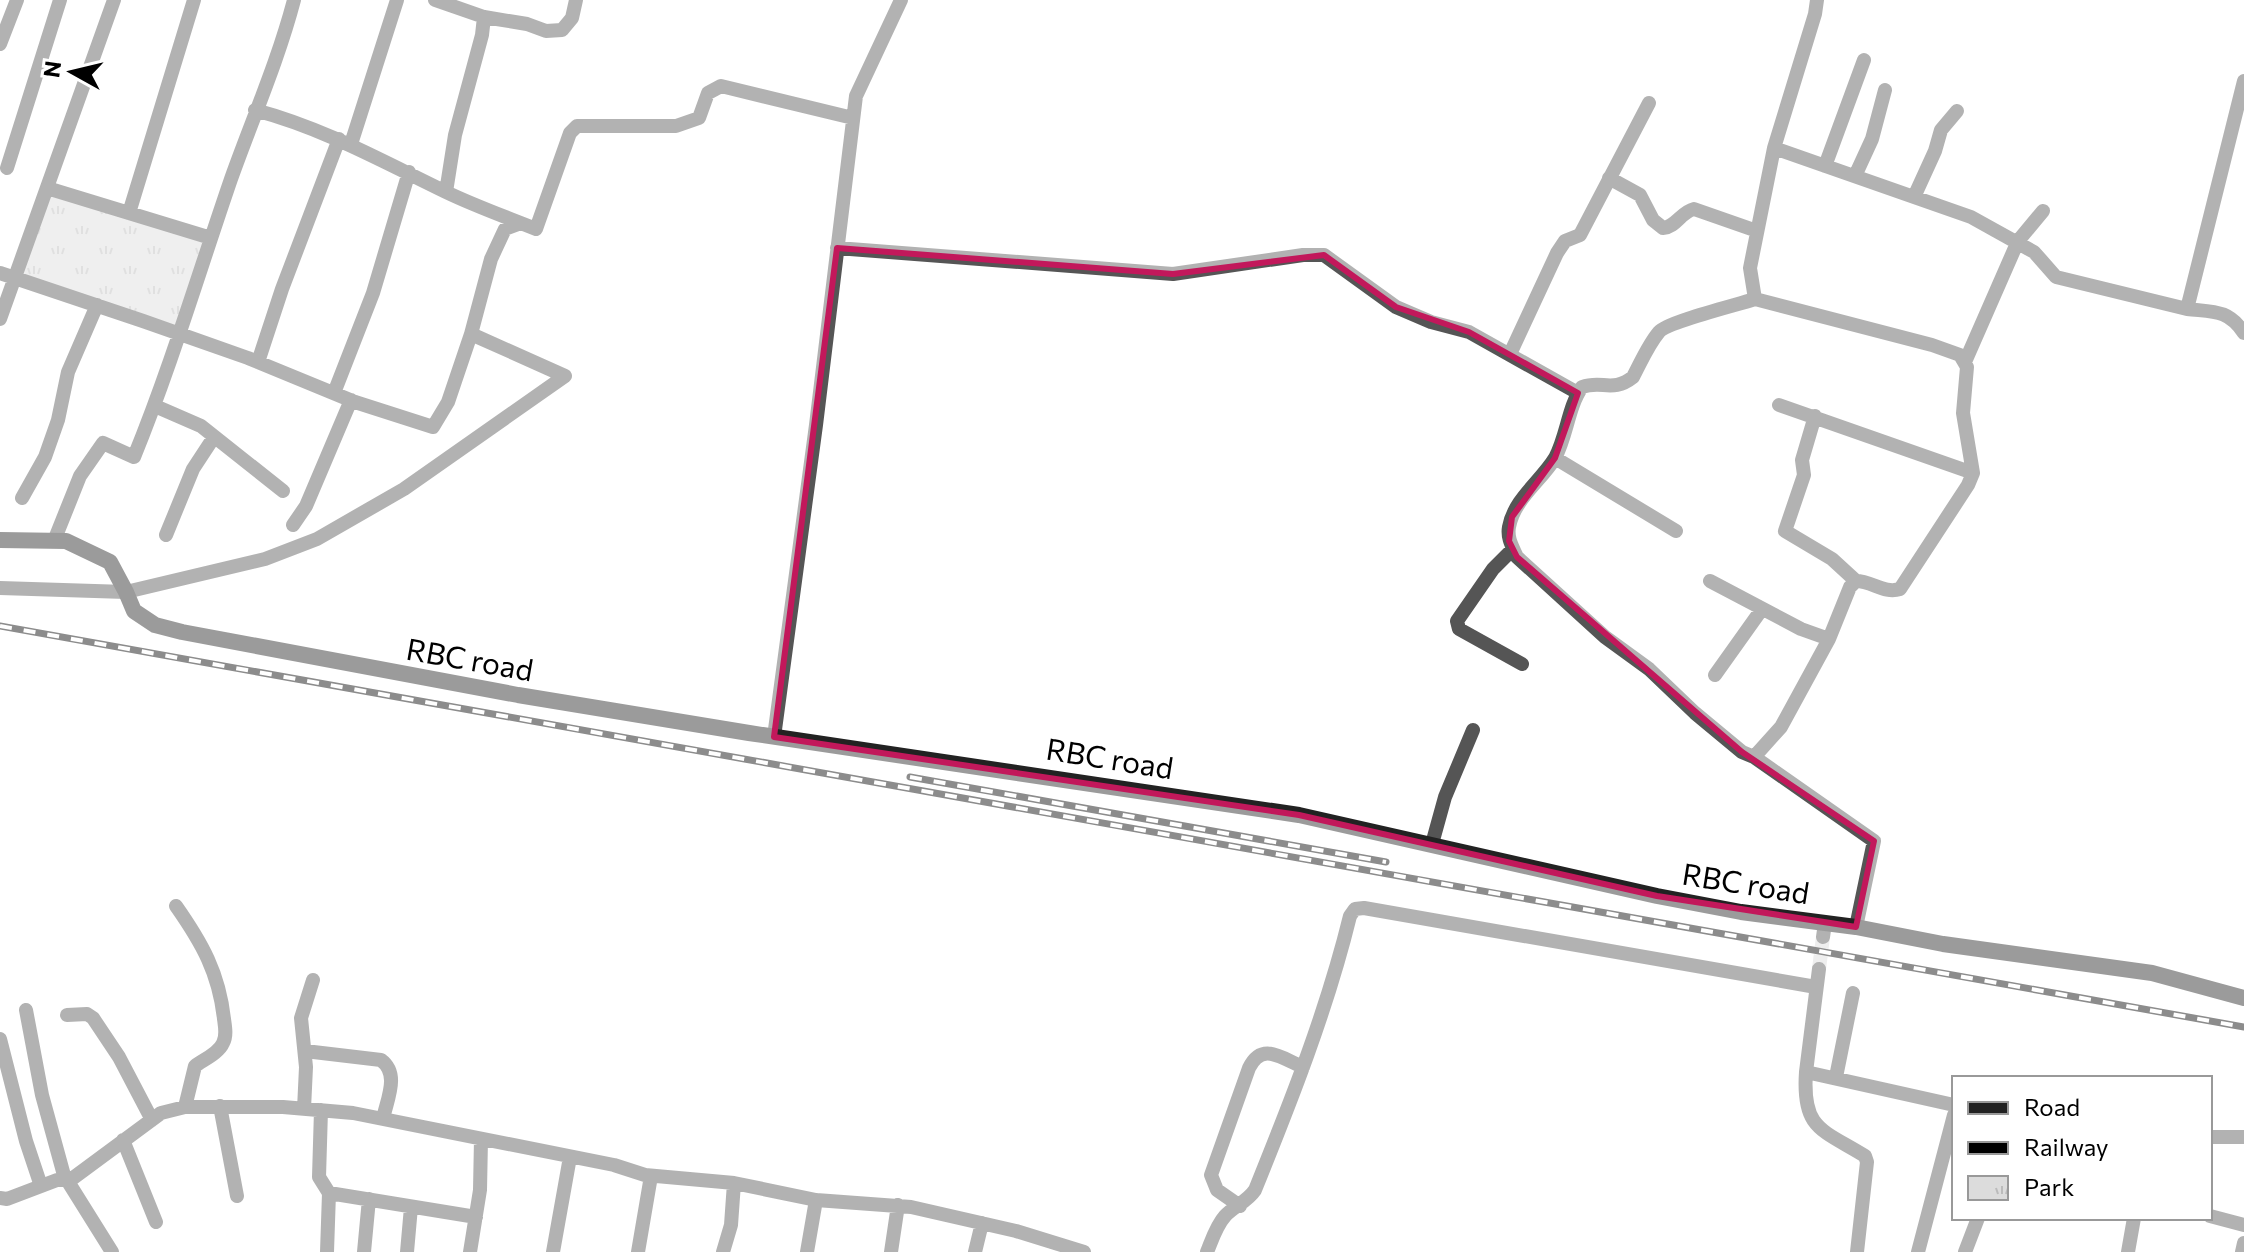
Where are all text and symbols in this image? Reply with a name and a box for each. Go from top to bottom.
north arrow [32,32,112,112]
text: N [37,59,66,79]
street label: RBC road [404,629,536,687]
street label: RBC road [1044,729,1176,785]
street label: RBC road [1680,854,1812,910]
legend [1952,1076,2212,1220]
text: Road [2024,1092,2080,1121]
text: Railway [2024,1132,2109,1161]
text: Park [2024,1172,2074,1201]

